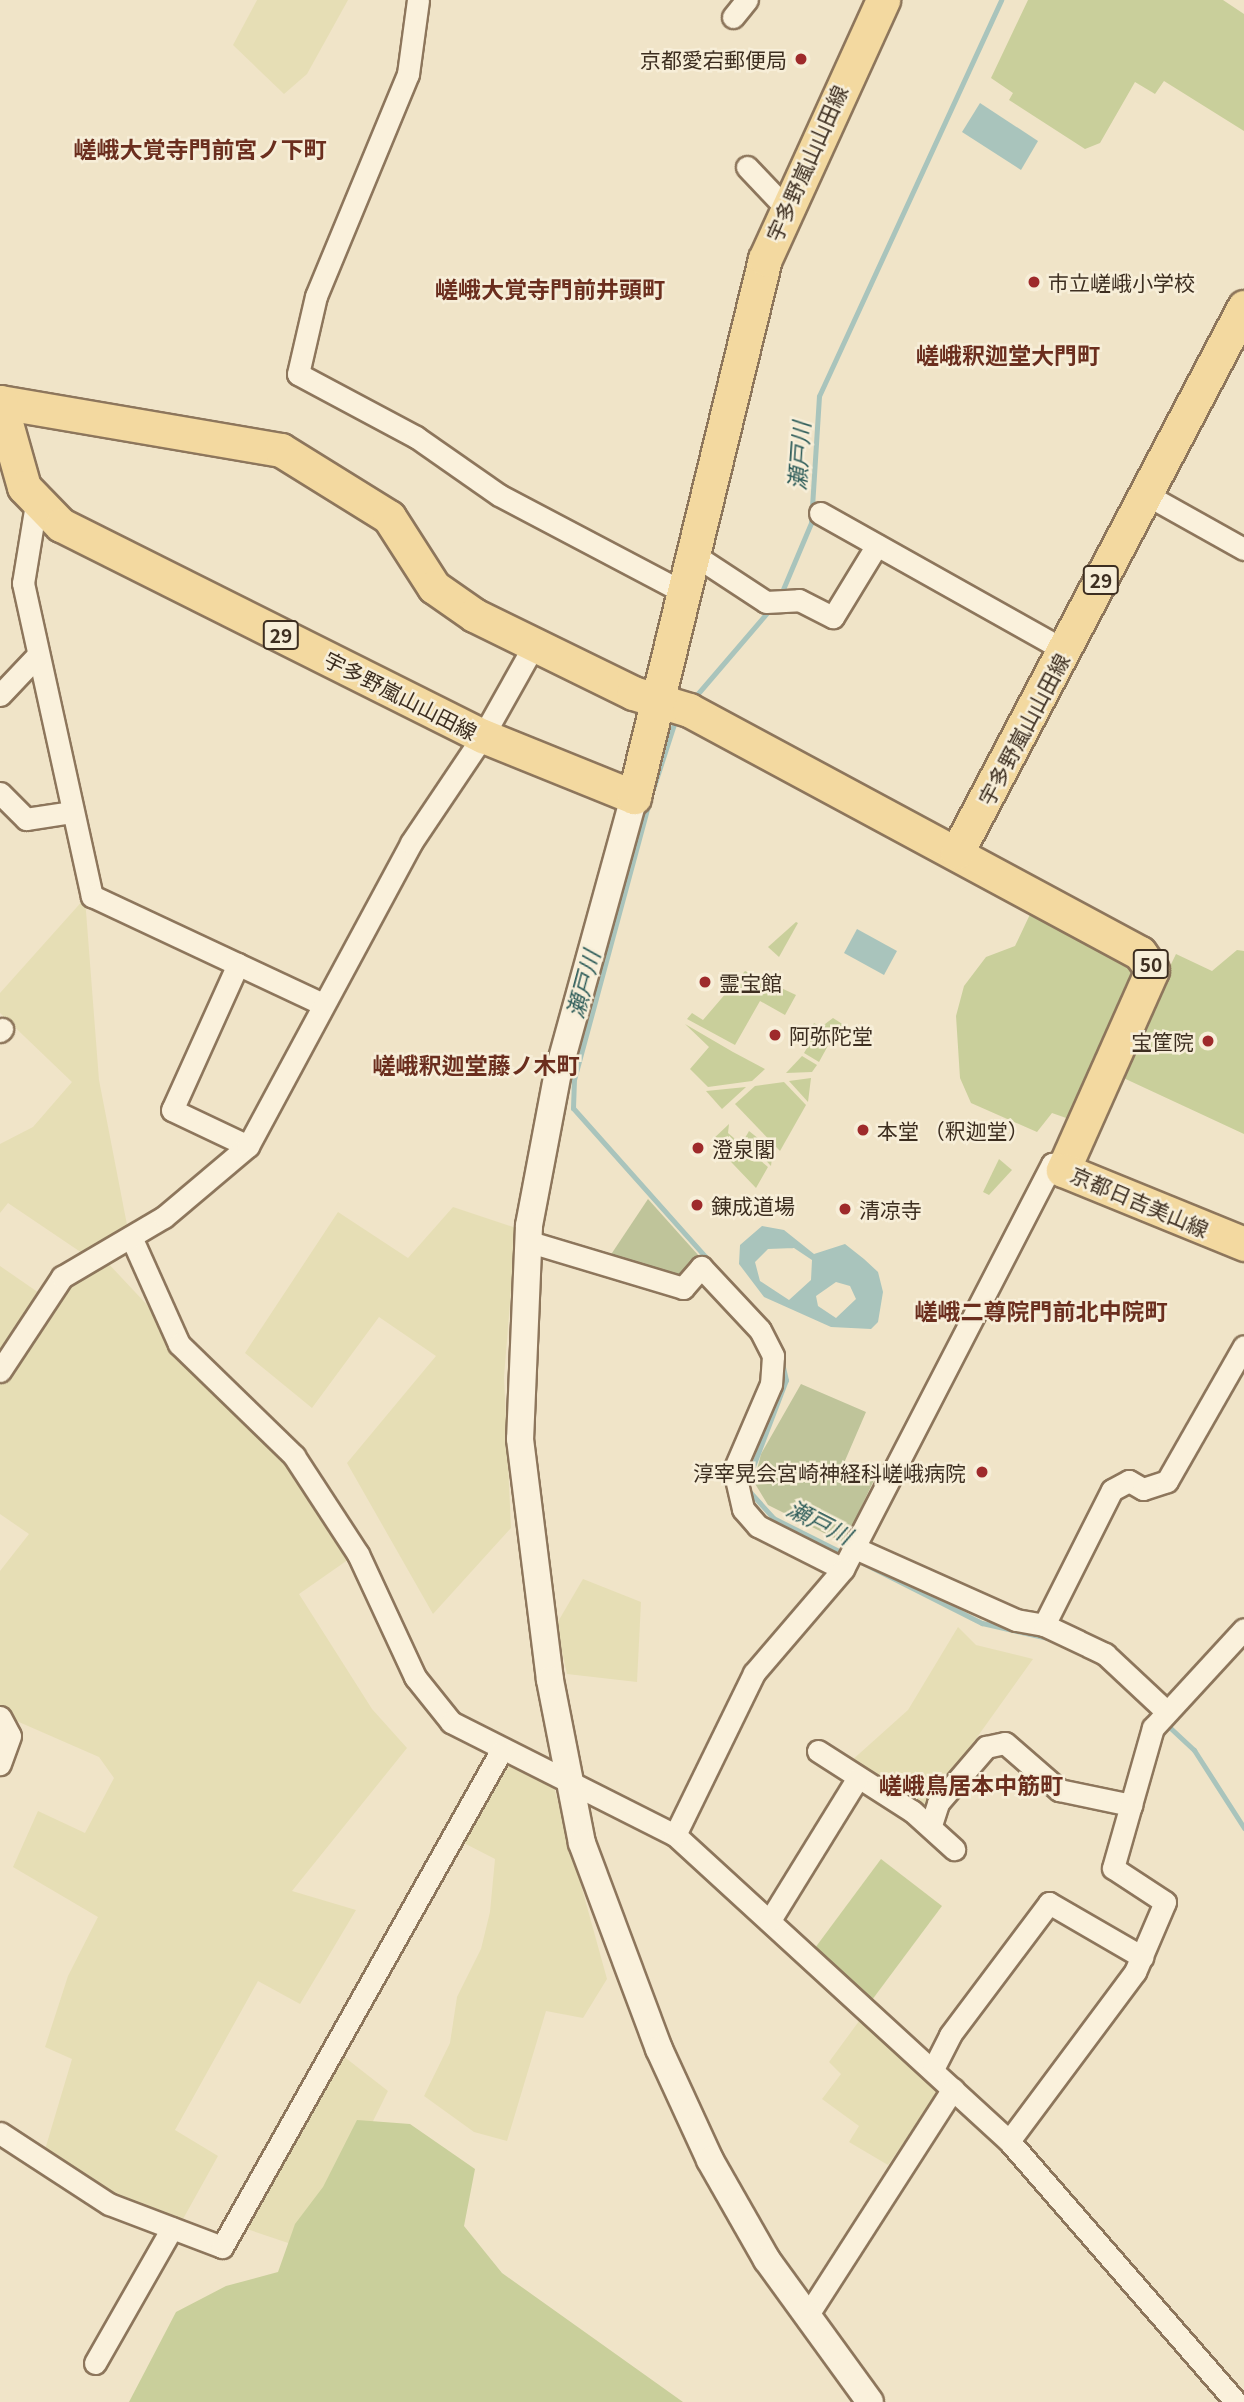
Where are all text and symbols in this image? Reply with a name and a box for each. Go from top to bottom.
place label: 京都愛宕郵便局 [640,46,787,72]
marker: 京都愛宕郵便局 [793,51,809,67]
street label: 宇多野嵐山山田線 [760,81,852,245]
district label: 嵯峨大覚寺門前宮ノ下町 [74,134,326,162]
place label: 市立嵯峨小学校 [1048,269,1195,295]
district label: 嵯峨大覚寺門前井頭町 [435,274,665,302]
marker: 市立嵯峨小学校 [1026,274,1042,290]
district label: 嵯峨釈迦堂大門町 [916,340,1100,368]
water label: 瀬戸川 [782,421,814,491]
road number: 29 [1082,565,1120,596]
road number: 29 [262,620,300,650]
street label: 宇多野嵐山山田線 [320,646,482,744]
street label: 宇多野嵐山山田線 [972,649,1074,809]
water label: 瀬戸川 [560,947,604,1021]
road number: 50 [1132,948,1170,980]
place label: 霊宝館 [719,969,782,995]
marker: 霊宝館 [697,974,713,990]
place label: 阿弥陀堂 [789,1022,873,1048]
marker: 阿弥陀堂 [767,1027,783,1043]
place label: 宝筐院 [1131,1028,1194,1054]
marker: 宝筐院 [1200,1033,1216,1049]
district label: 嵯峨釈迦堂藤ノ木町 [373,1050,579,1078]
place label: 本堂 （釈迦堂） [877,1117,1029,1143]
marker: 本堂 （釈迦堂） [855,1122,871,1138]
place label: 澄泉閣 [712,1135,775,1161]
marker: 澄泉閣 [690,1140,706,1156]
street label: 京都日吉美山線 [1067,1161,1213,1241]
place label: 錬成道場 [711,1192,795,1218]
place label: 清凉寺 [859,1196,922,1222]
marker: 錬成道場 [689,1197,705,1213]
marker: 清凉寺 [837,1201,853,1217]
district label: 嵯峨二尊院門前北中院町 [915,1296,1167,1324]
place label: 淳宰晃会宮崎神経科嵯峨病院 [693,1459,966,1485]
marker: 淳宰晃会宮崎神経科嵯峨病院 [972,1462,992,1482]
water label: 瀬戸川 [783,1493,857,1549]
district label: 嵯峨鳥居本中筋町 [879,1770,1063,1798]

